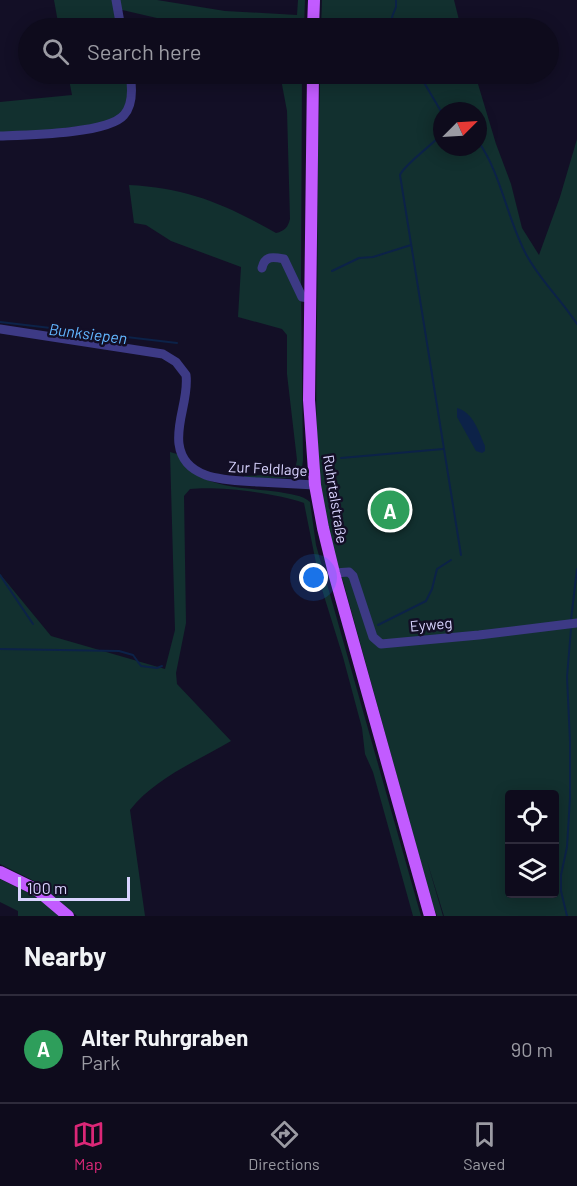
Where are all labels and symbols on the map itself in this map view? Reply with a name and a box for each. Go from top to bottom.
north arrow [433,102,487,156]
water label: Bunksiepen [48,319,128,347]
street label: Ruhrtalstraße [320,453,352,545]
street label: Zur Feldlage [228,457,308,479]
pin: A [370,488,410,532]
your location [299,563,328,592]
street label: Eyweg [409,613,453,635]
scale bar [18,874,130,902]

